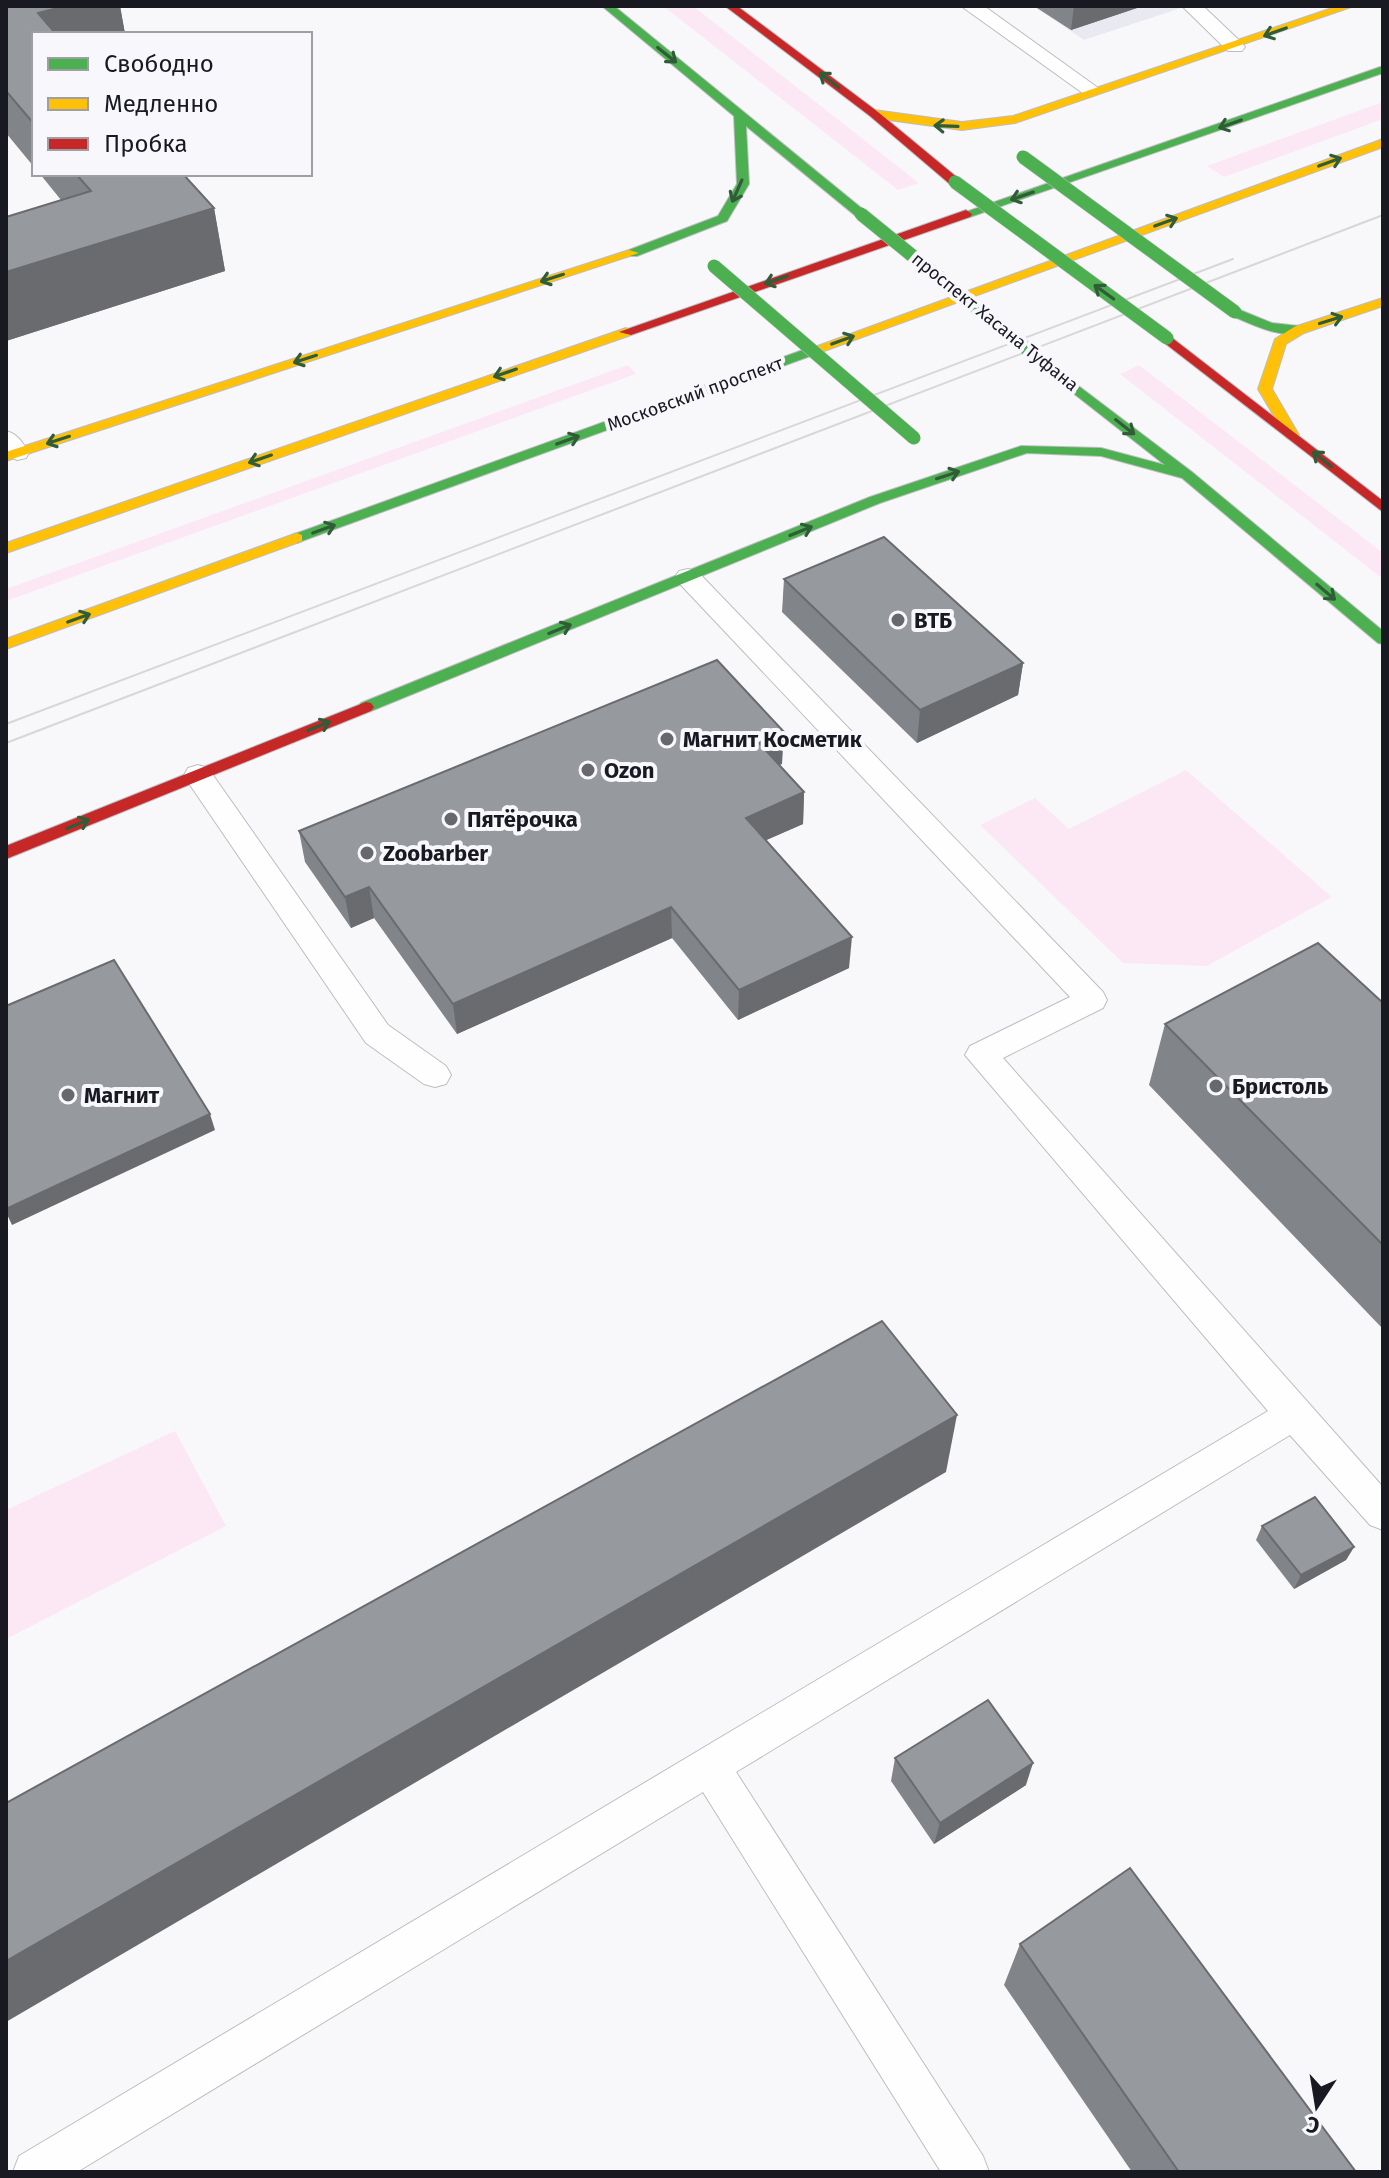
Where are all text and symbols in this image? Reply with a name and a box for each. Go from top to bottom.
one-way arrow [1263,26,1288,40]
legend [32,32,312,176]
one-way arrow [656,46,677,64]
text: Свободно [104,50,214,78]
one-way arrow [819,72,840,89]
text: Медленно [104,90,218,118]
one-way arrow [1219,118,1243,132]
one-way arrow [933,119,960,134]
text: Пробка [104,130,188,158]
one-way arrow [1318,154,1342,168]
one-way arrow [729,178,744,202]
one-way arrow [1009,189,1034,204]
one-way arrow [1153,214,1178,228]
street label: проспект Хасана Туфана [907,248,1083,396]
one-way arrow [540,272,565,286]
one-way arrow [763,273,788,288]
one-way arrow [1094,284,1115,301]
one-way arrow [1318,312,1343,327]
one-way arrow [830,331,855,346]
one-way arrow [292,352,318,367]
street label: Московский проспект [604,352,787,436]
one-way arrow [493,367,518,382]
one-way arrow [1114,418,1136,435]
one-way arrow [555,432,580,446]
one-way arrow [45,433,71,448]
one-way arrow [1312,451,1333,468]
one-way arrow [248,453,272,467]
one-way arrow [936,466,961,481]
one-way arrow [311,520,336,535]
one-way arrow [788,523,813,538]
one-way arrow [1316,583,1336,601]
place label: ВТБ [914,607,952,634]
one-way arrow [66,609,91,624]
marker: ВТБ [889,611,907,629]
one-way arrow [547,621,572,635]
one-way arrow [306,718,331,732]
place label: Магнит Косметик [683,726,863,753]
marker: Магнит Косметик [658,730,676,748]
place label: Ozon [604,757,654,784]
marker: Ozon [579,761,597,779]
place label: Пятёрочка [467,806,578,833]
marker: Пятёрочка [442,810,460,828]
one-way arrow [65,816,90,830]
place label: Zoobarber [383,840,488,867]
marker: Zoobarber [358,844,376,862]
place label: Бристоль [1232,1073,1329,1100]
marker: Бристоль [1207,1077,1225,1095]
place label: Магнит [84,1082,160,1109]
marker: Магнит [59,1086,77,1104]
north arrow [1277,2066,1357,2146]
text: С [1304,2110,1322,2140]

